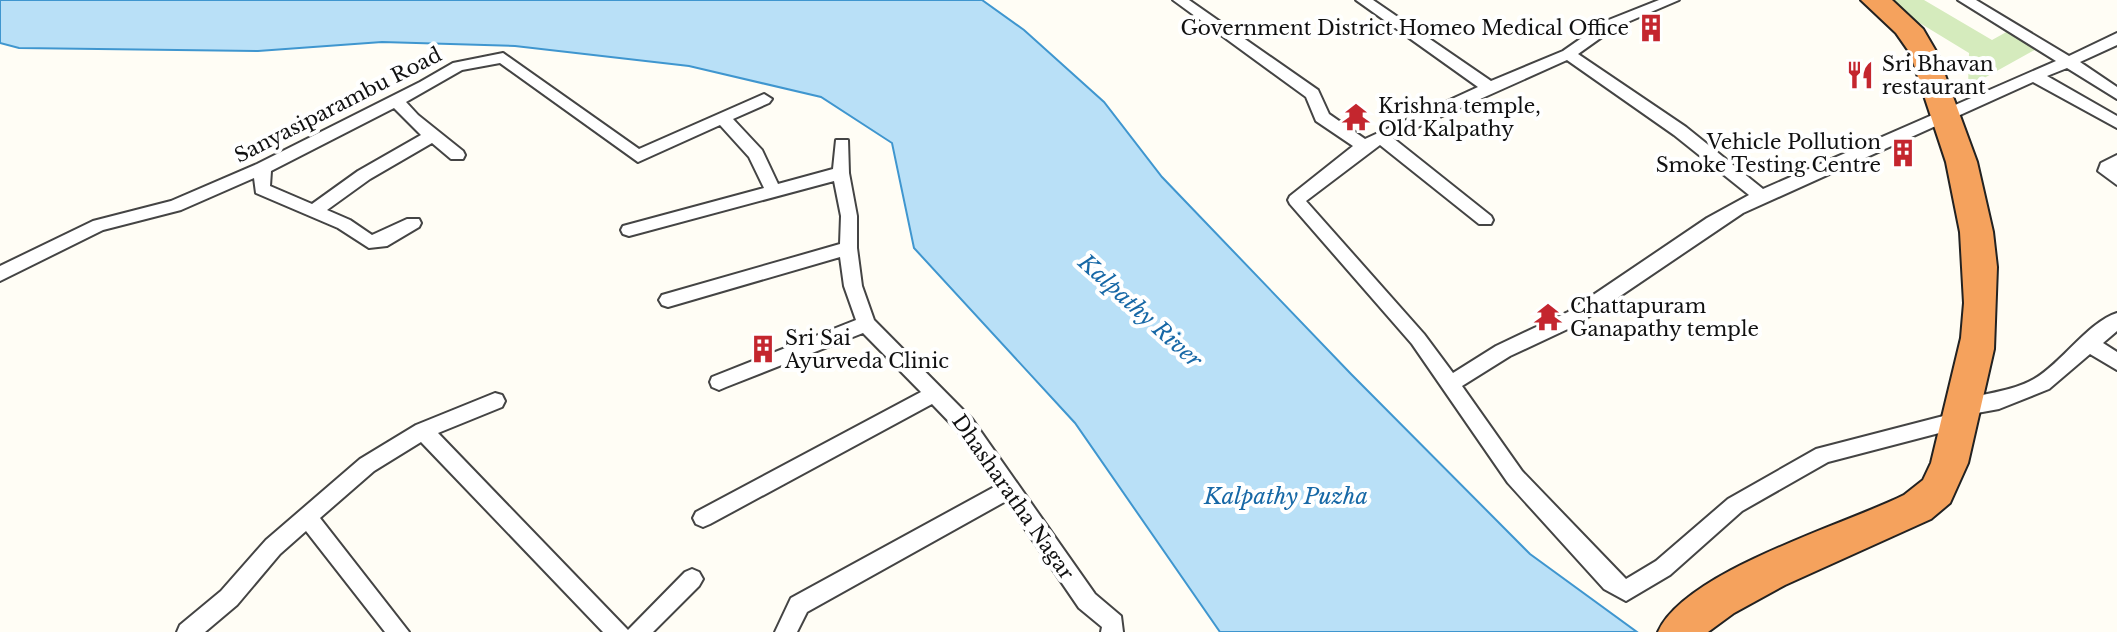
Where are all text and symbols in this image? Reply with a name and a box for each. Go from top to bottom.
building icon: Government District Homeo Medical Office [1636,13,1666,43]
place label: Government District Homeo Medical Office [1180,16,1629,40]
street label: Sanyasiparambu Road [230,42,446,168]
place label: Sri Bhavan restaurant [1882,52,1994,99]
restaurant icon: Sri Bhavan restaurant [1845,60,1875,90]
place label: Krishna temple, Old Kalpathy [1378,94,1541,141]
temple icon: Krishna temple, Old Kalpathy [1341,102,1371,132]
place label: Vehicle Pollution Smoke Testing Centre [1656,130,1881,177]
building icon: Vehicle Pollution Smoke Testing Centre [1888,138,1918,168]
water label: Kalpathy River [1072,248,1208,374]
place label: Chattapuram Ganapathy temple [1570,294,1759,341]
temple icon: Chattapuram Ganapathy temple [1533,302,1563,332]
place label: Sri Sai Ayurveda Clinic [784,326,949,373]
building icon: Sri Sai Ayurveda Clinic [748,334,778,364]
street label: Dhasharatha Nagar [947,410,1079,584]
water label: Kalpathy Puzha [1203,483,1368,510]

